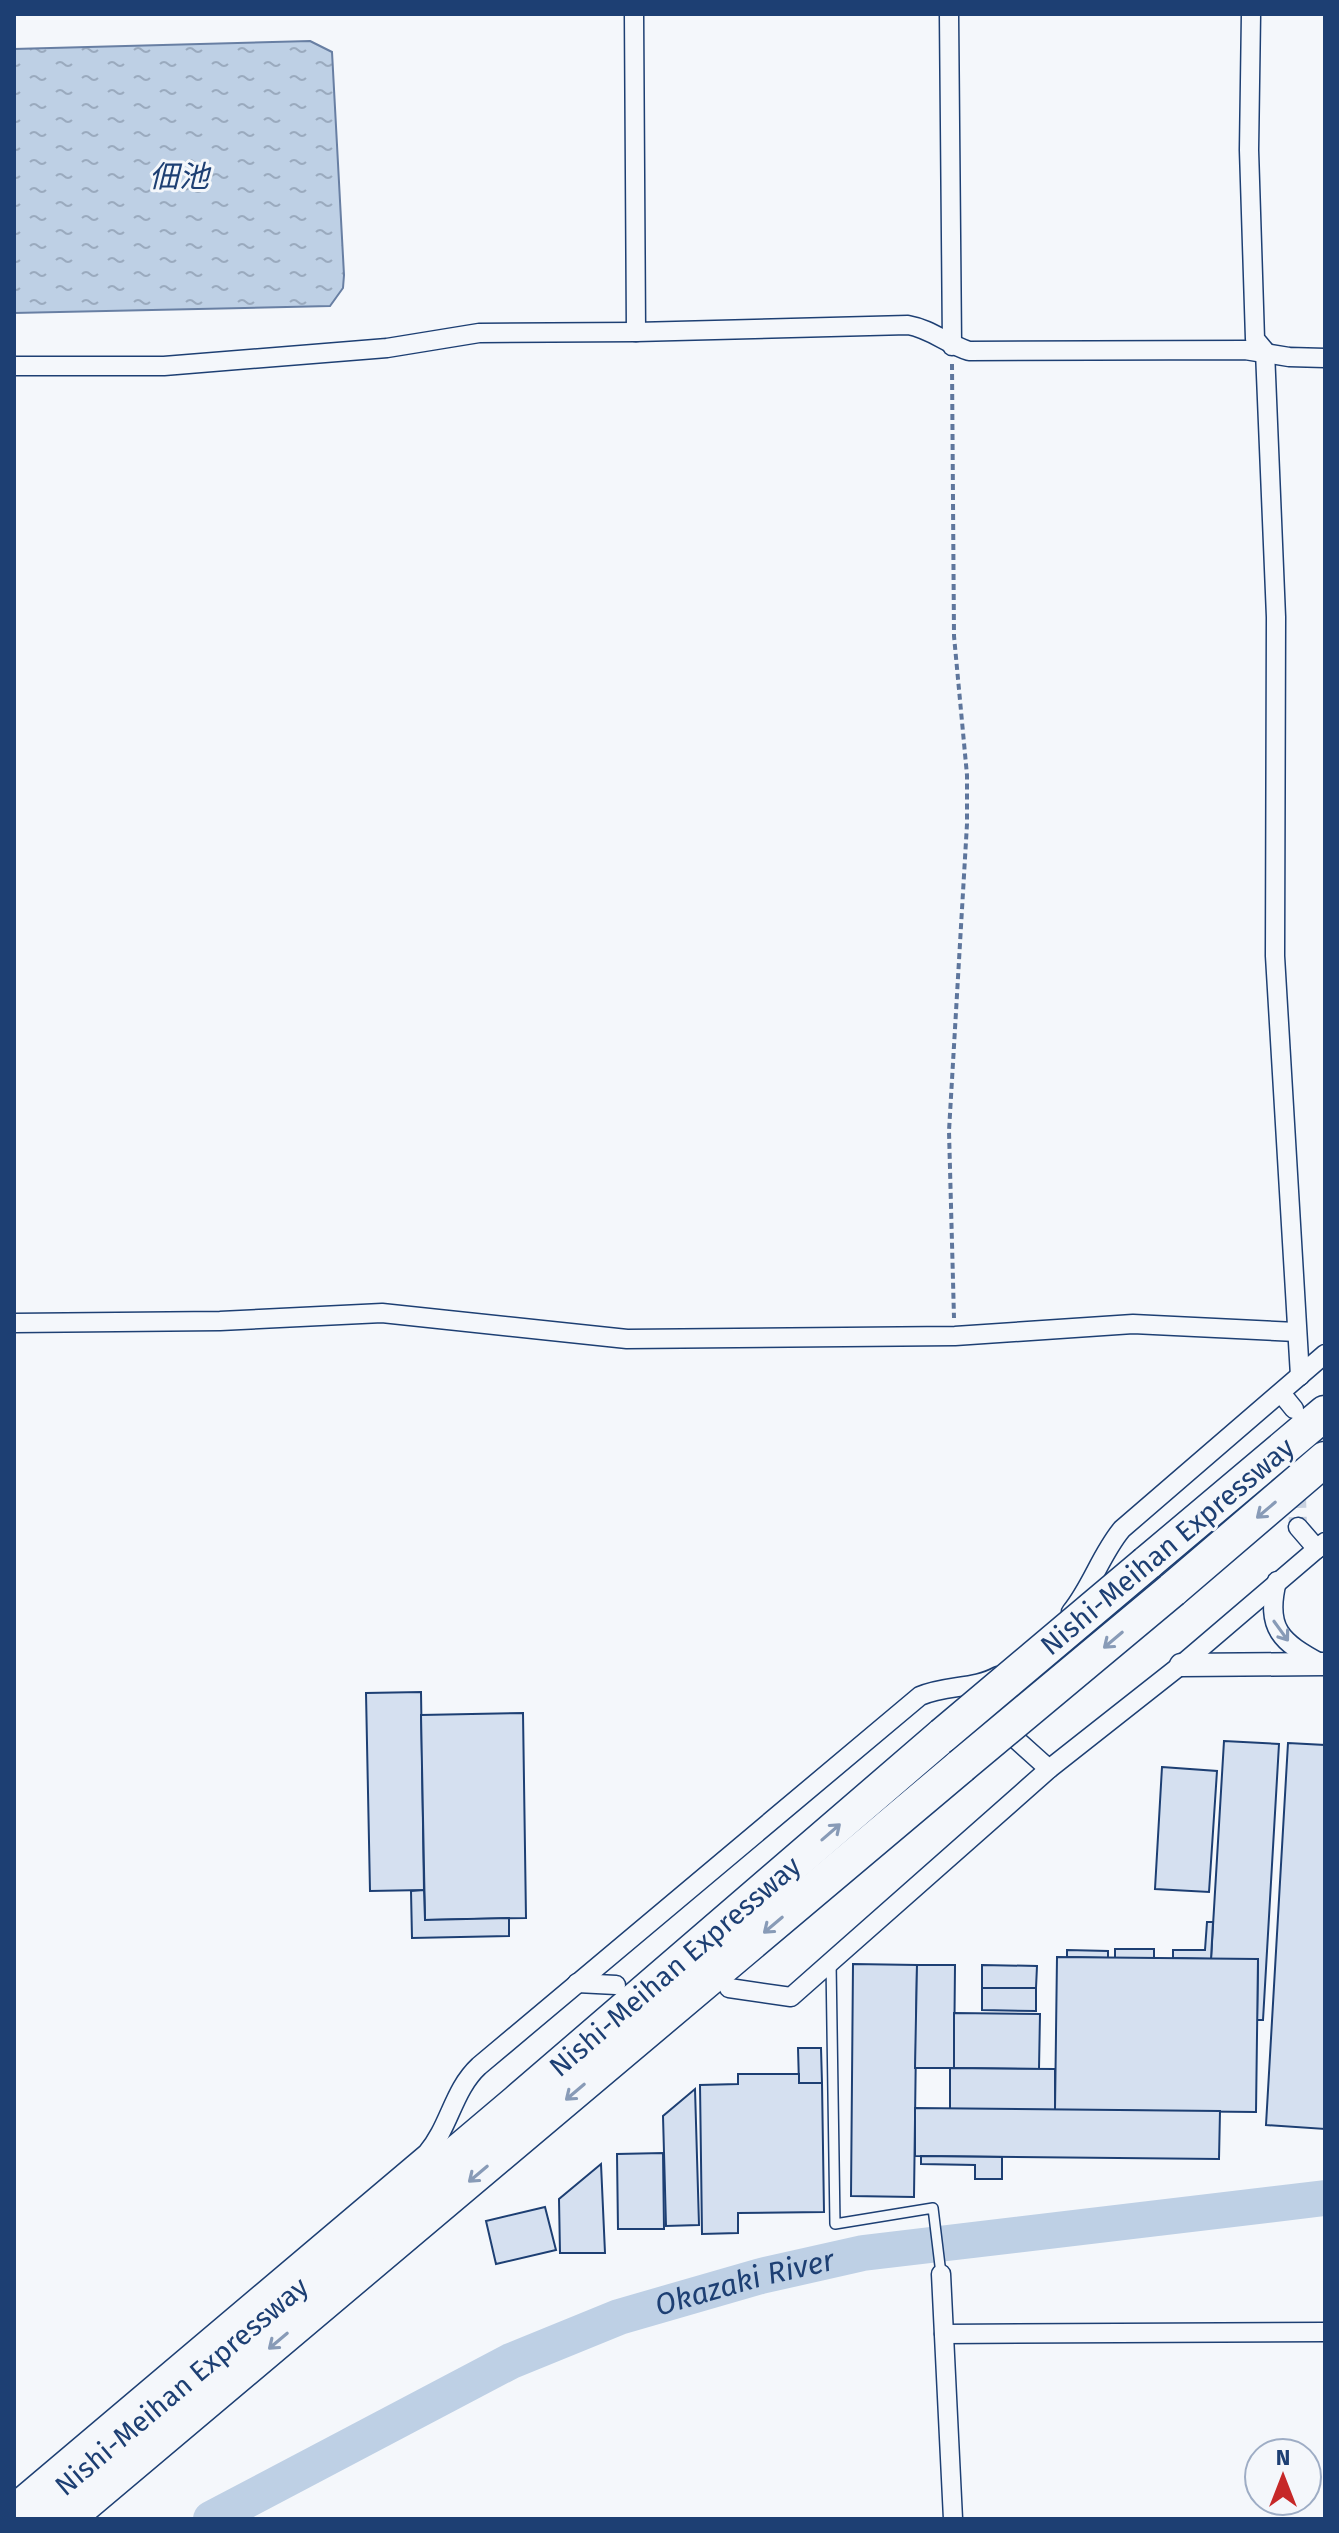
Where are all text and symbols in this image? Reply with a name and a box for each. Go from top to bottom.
water label: 佃池 [149,159,212,195]
street label: Nishi-Meihan Expressway [1034,1431,1301,1662]
one-way arrow [1256,1501,1276,1519]
one-way arrow [1272,1620,1289,1641]
one-way arrow [1103,1631,1123,1649]
one-way arrow [820,1823,840,1841]
street label: Nishi-Meihan Expressway [543,1849,808,2084]
one-way arrow [764,1916,784,1934]
one-way arrow [565,2083,585,2101]
one-way arrow [468,2165,488,2183]
water label: Okazaki River [651,2242,839,2324]
street label: Nishi-Meihan Expressway [49,2270,315,2502]
one-way arrow [269,2332,289,2350]
north arrow [1243,2437,1323,2517]
text: N [1276,2444,1290,2471]

